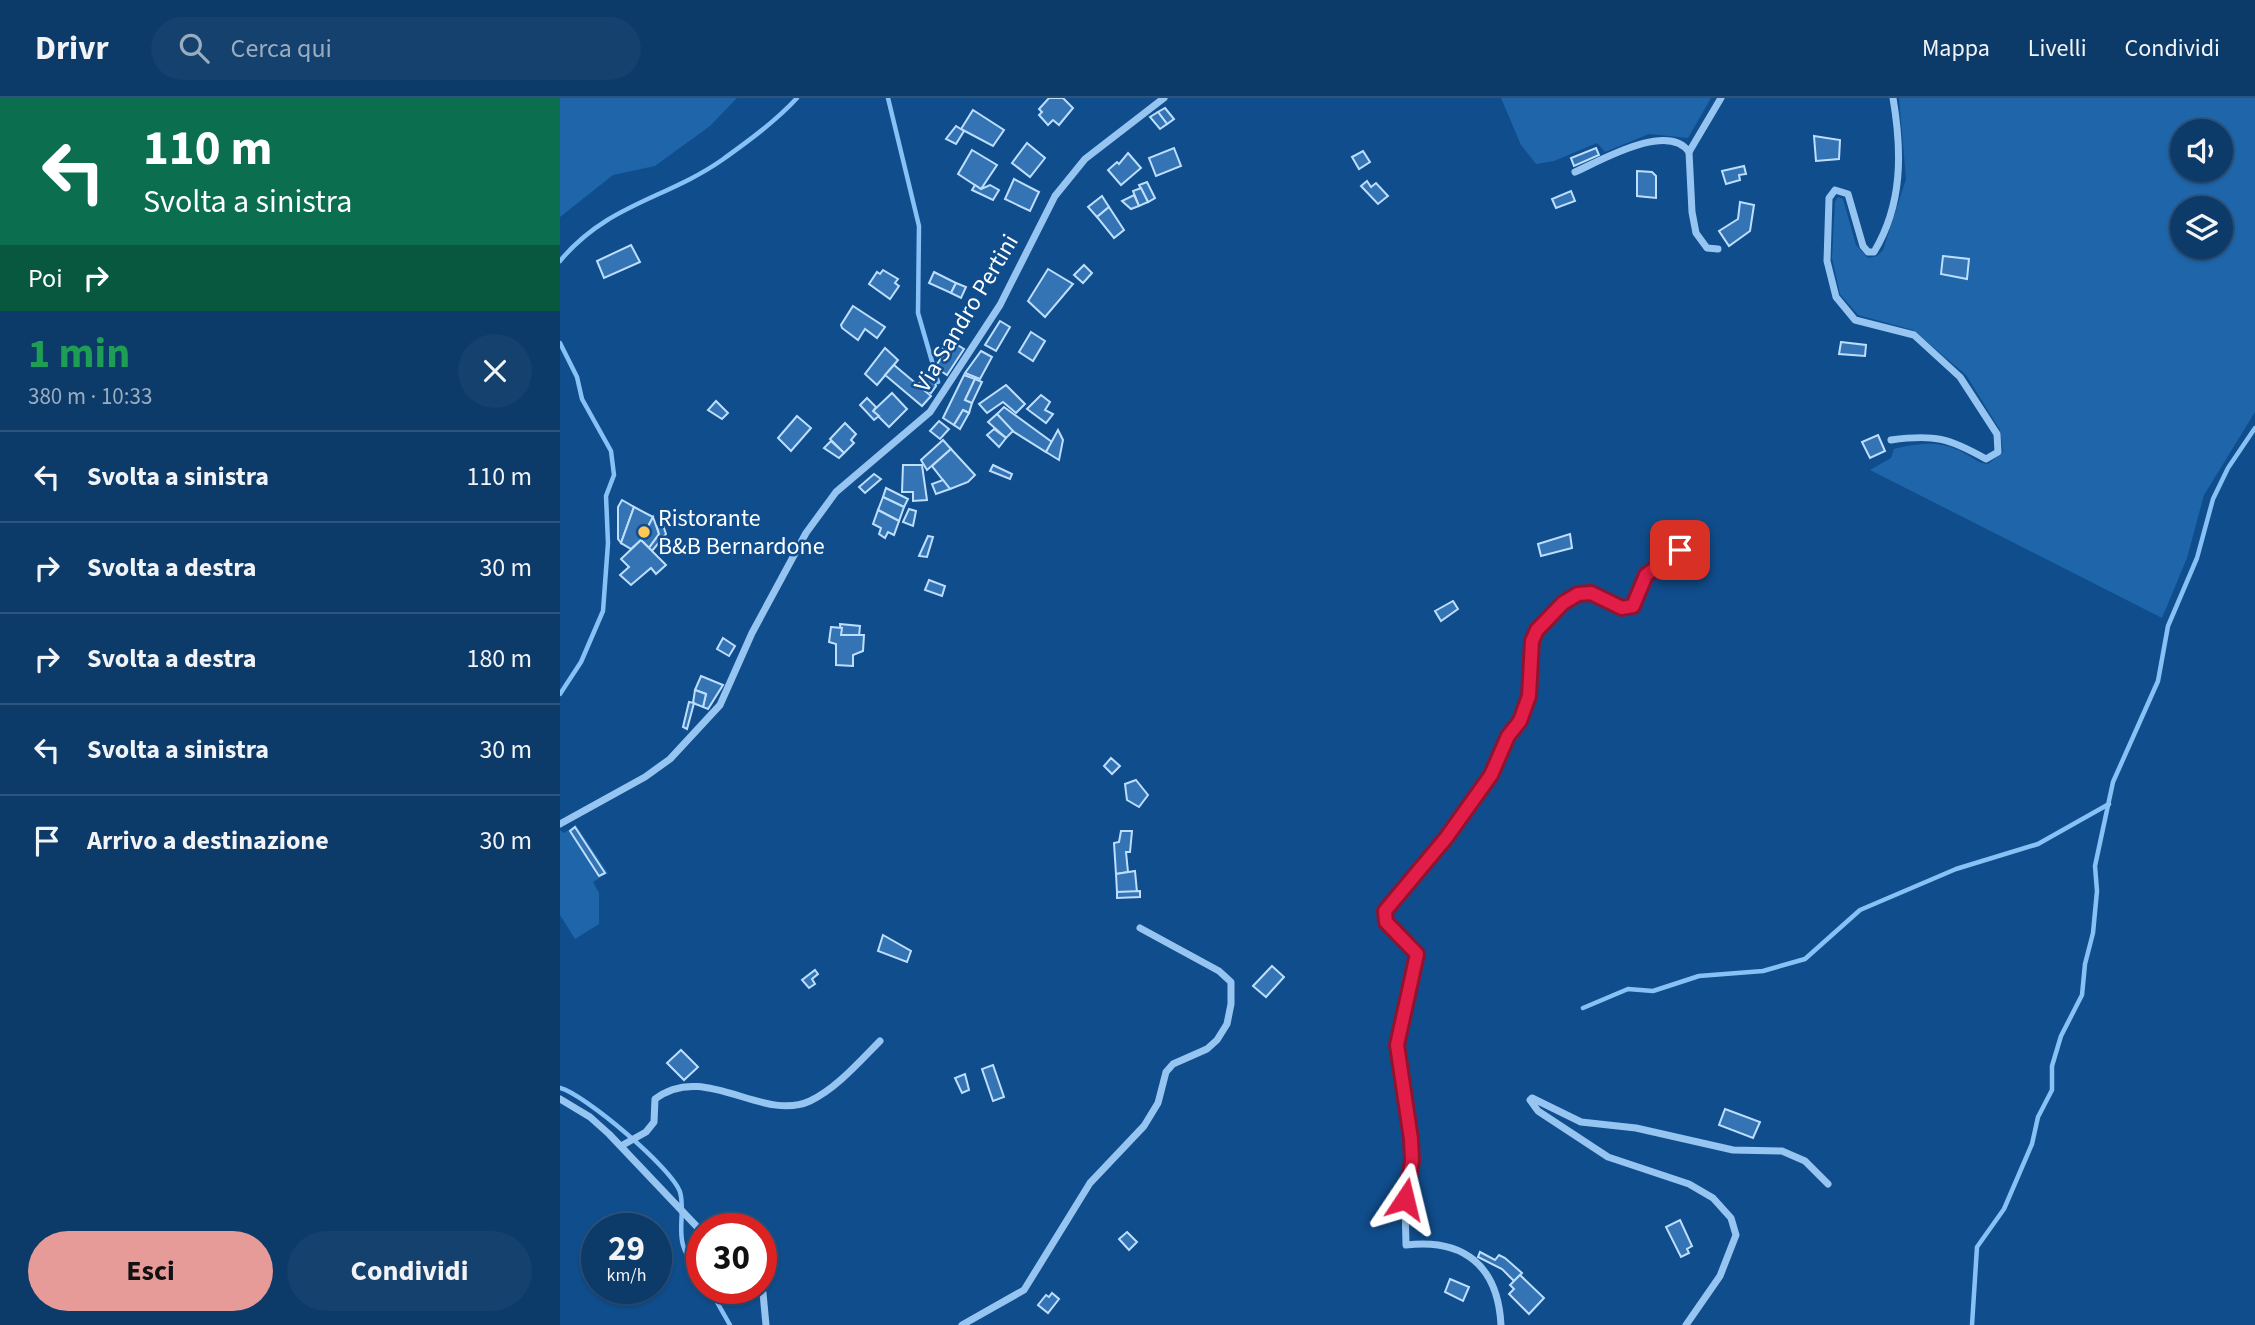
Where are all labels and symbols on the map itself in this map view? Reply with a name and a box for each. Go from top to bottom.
street label: Via Sandro Pertini [905,228,1027,399]
place label: Ristorante B&B Bernardone [658,501,825,564]
pin [1650,520,1710,580]
marker: Ristorante B&B Bernardone [636,524,652,540]
position arrow [1368,1162,1442,1236]
speed limit sign: 30 [686,1213,777,1304]

